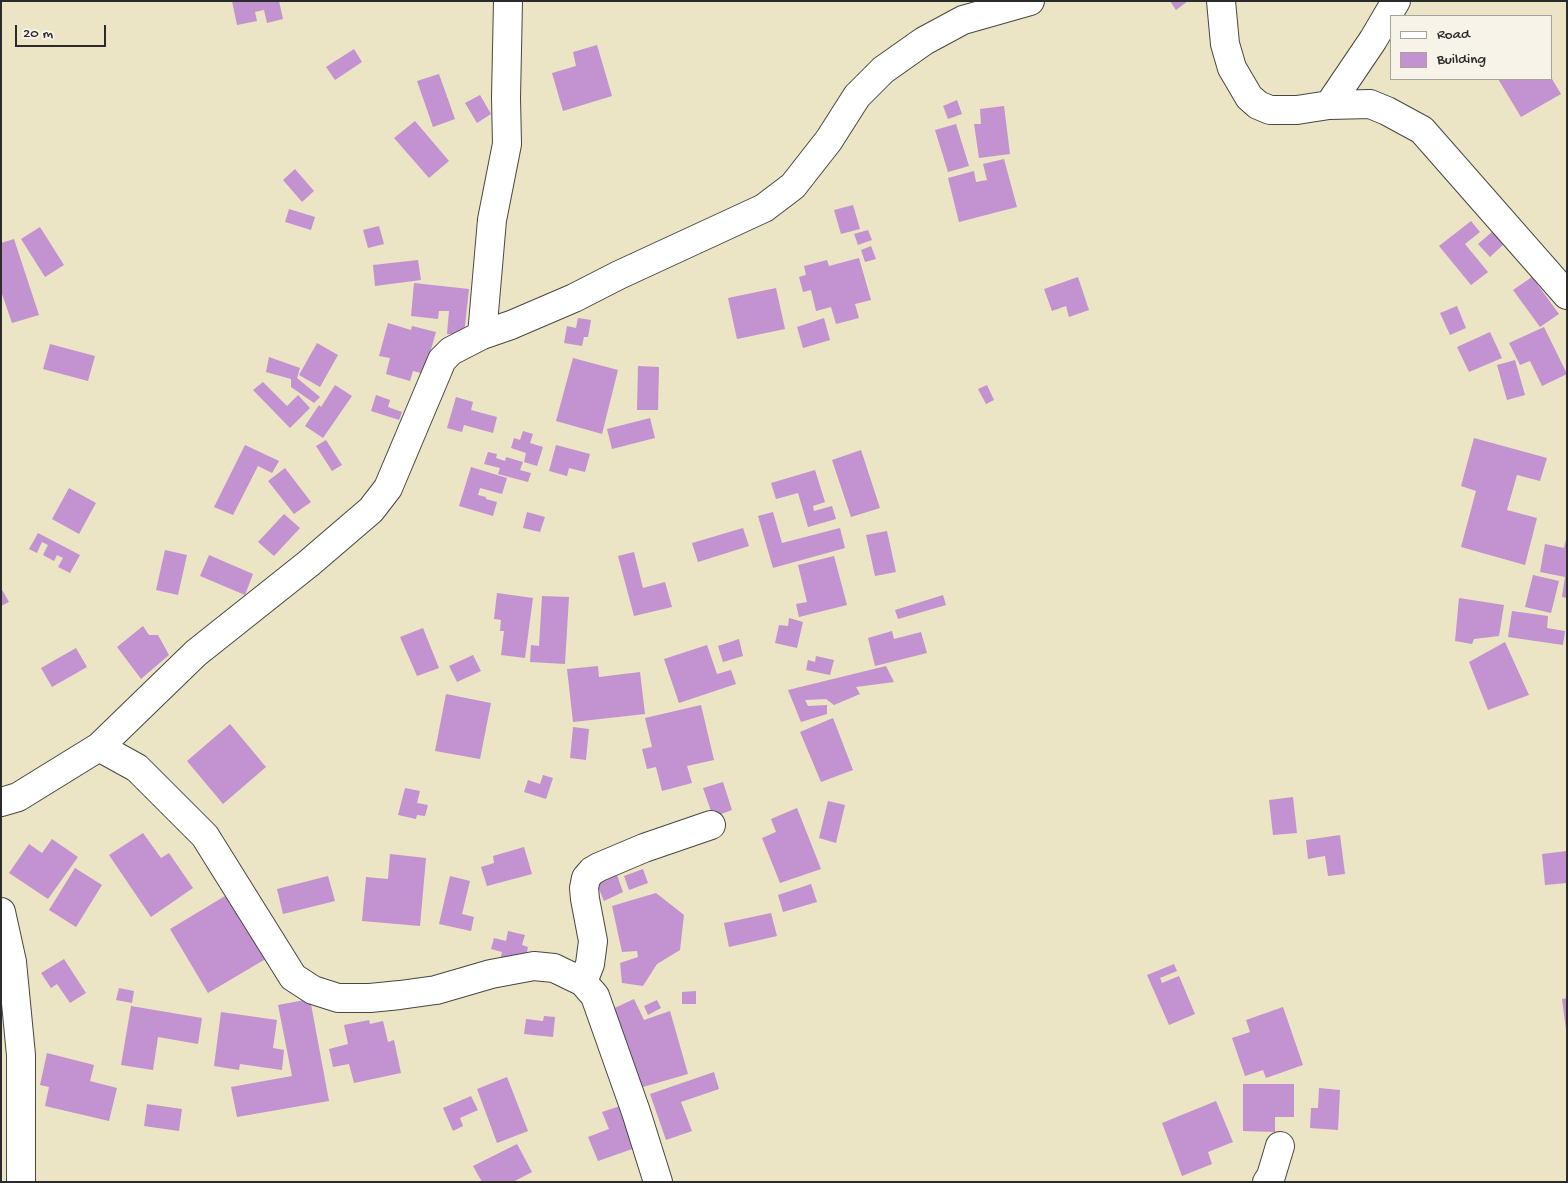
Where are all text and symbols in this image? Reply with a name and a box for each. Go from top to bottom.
scale bar [18,15,109,47]
legend [1390,15,1553,80]
text: 20 m [23,25,53,43]
text: Road [1437,26,1470,44]
text: Building [1437,51,1486,69]

